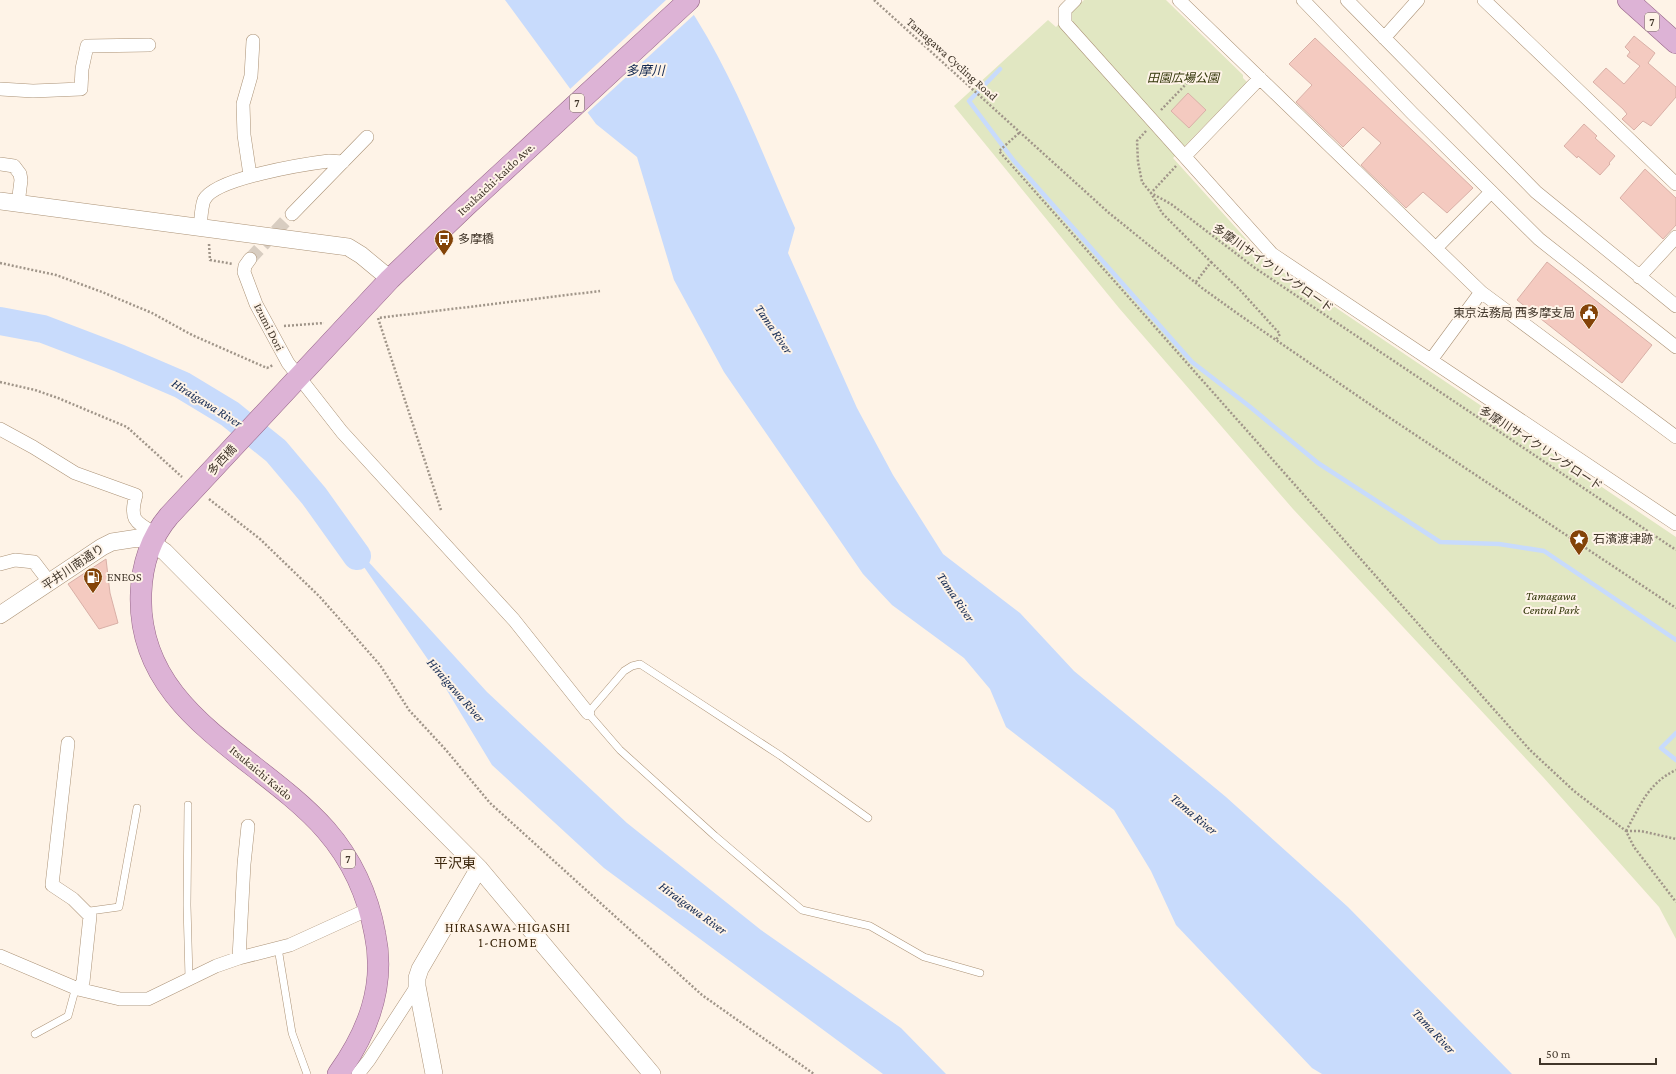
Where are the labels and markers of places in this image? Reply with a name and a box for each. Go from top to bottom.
bus stop icon: 多摩橋 [433,228,455,256]
place label: 多摩橋 [458,232,494,246]
public building icon: 東京法務局 西多摩支局 [1578,302,1600,330]
place label: 東京法務局 西多摩支局 [1453,306,1575,320]
place icon: 石濱渡津跡 [1568,528,1590,556]
place label: 石濱渡津跡 [1593,532,1653,546]
fuel station icon: ENEOS [82,566,104,594]
place label: ENEOS [107,570,142,584]

